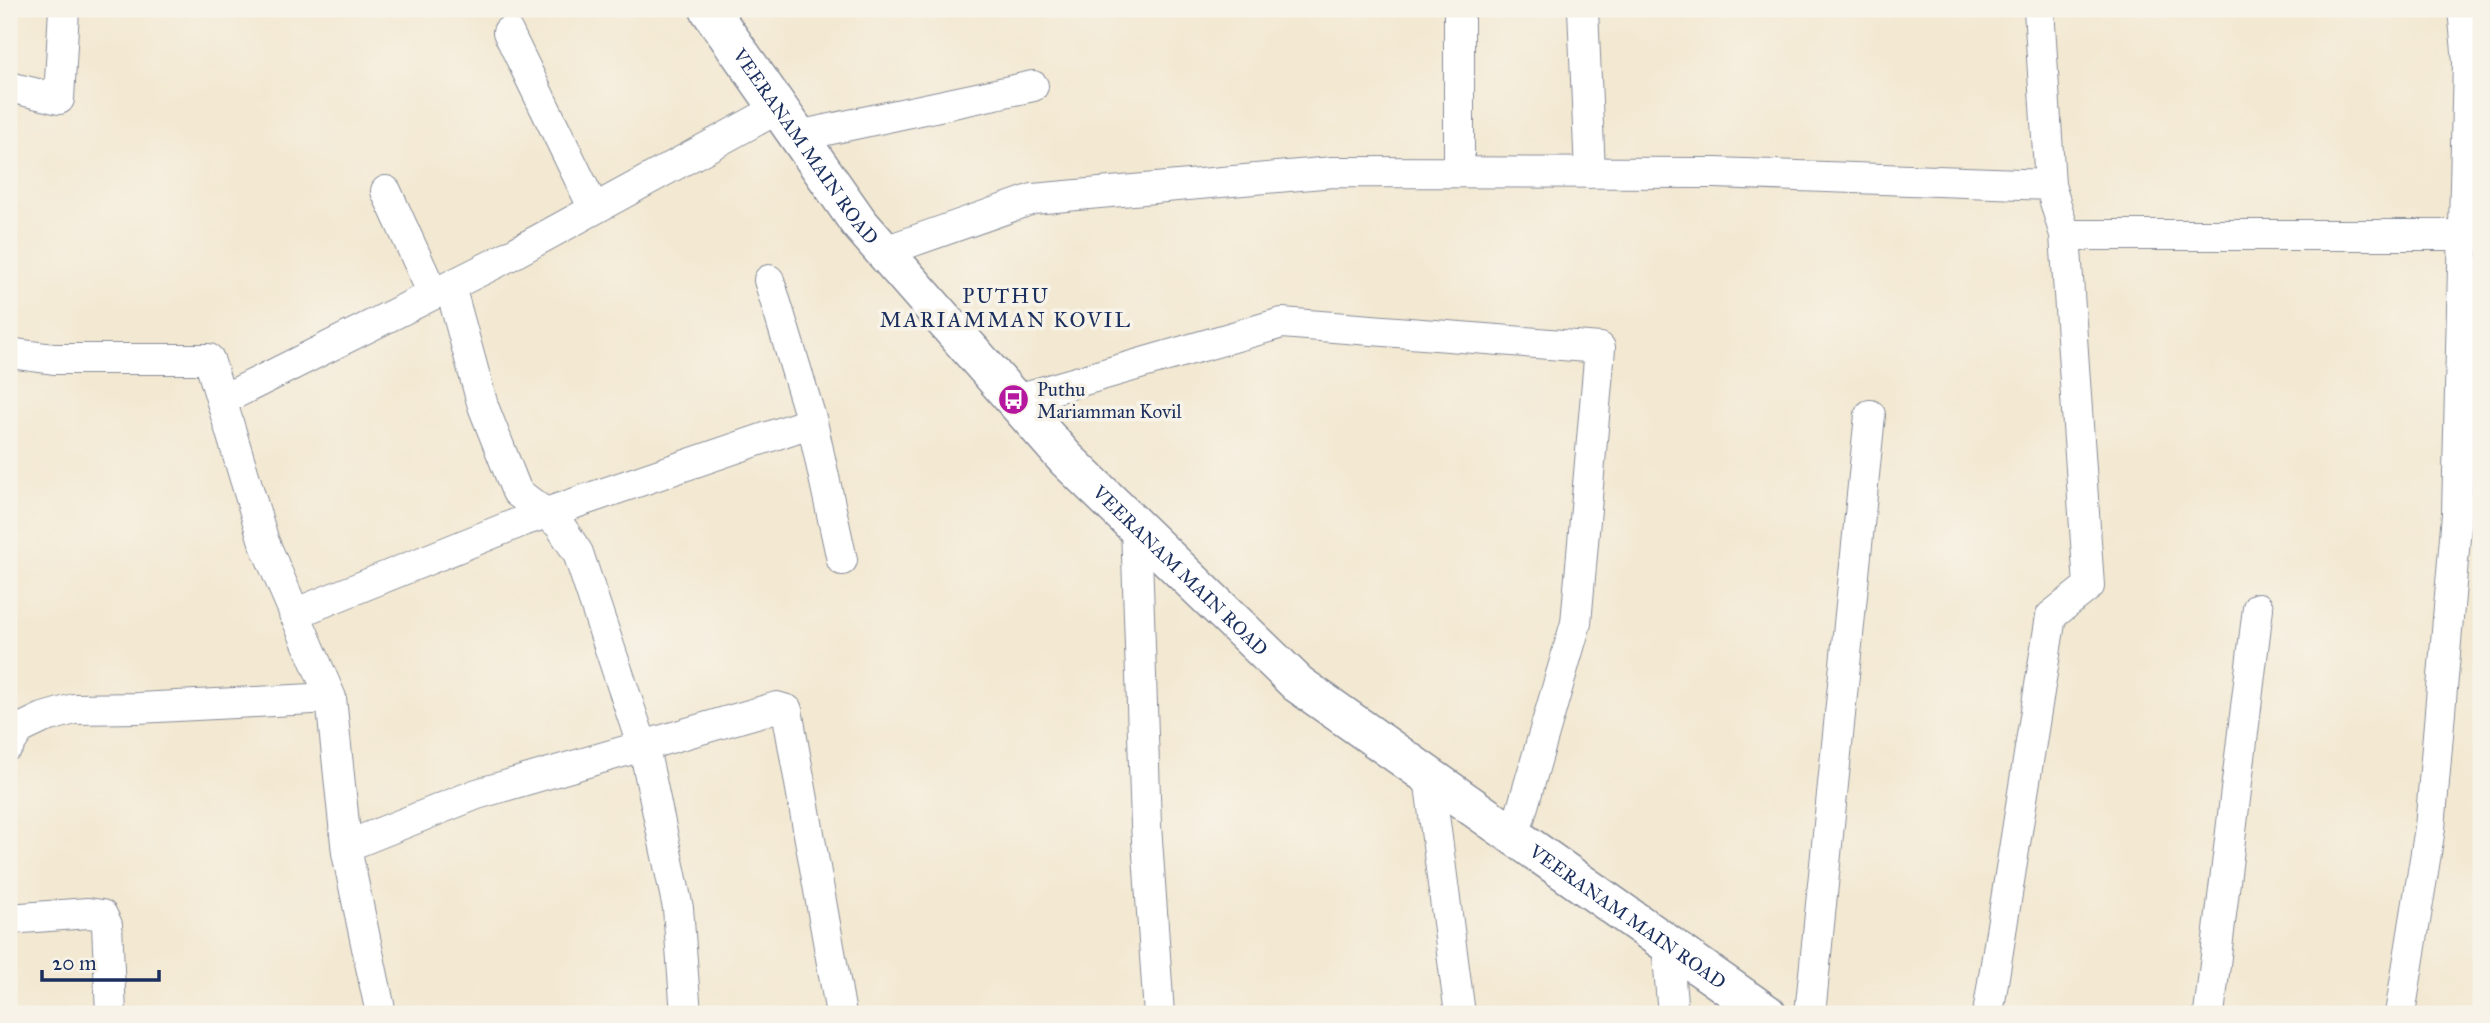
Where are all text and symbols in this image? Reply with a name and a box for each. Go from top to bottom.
street label: VEERANAM MAIN ROAD [728,43,884,249]
district label: PUTHU MARIAMMAN KOVIL [880,283,1132,333]
place label: Puthu Mariamman Kovil [1037,378,1183,423]
bus stop icon: Puthu Mariamman Kovil [997,383,1031,417]
street label: VEERANAM MAIN ROAD [1088,479,1273,660]
street label: VEERANAM MAIN ROAD [1525,839,1731,993]
scale bar [42,939,159,983]
text: 20 m [52,950,97,976]

